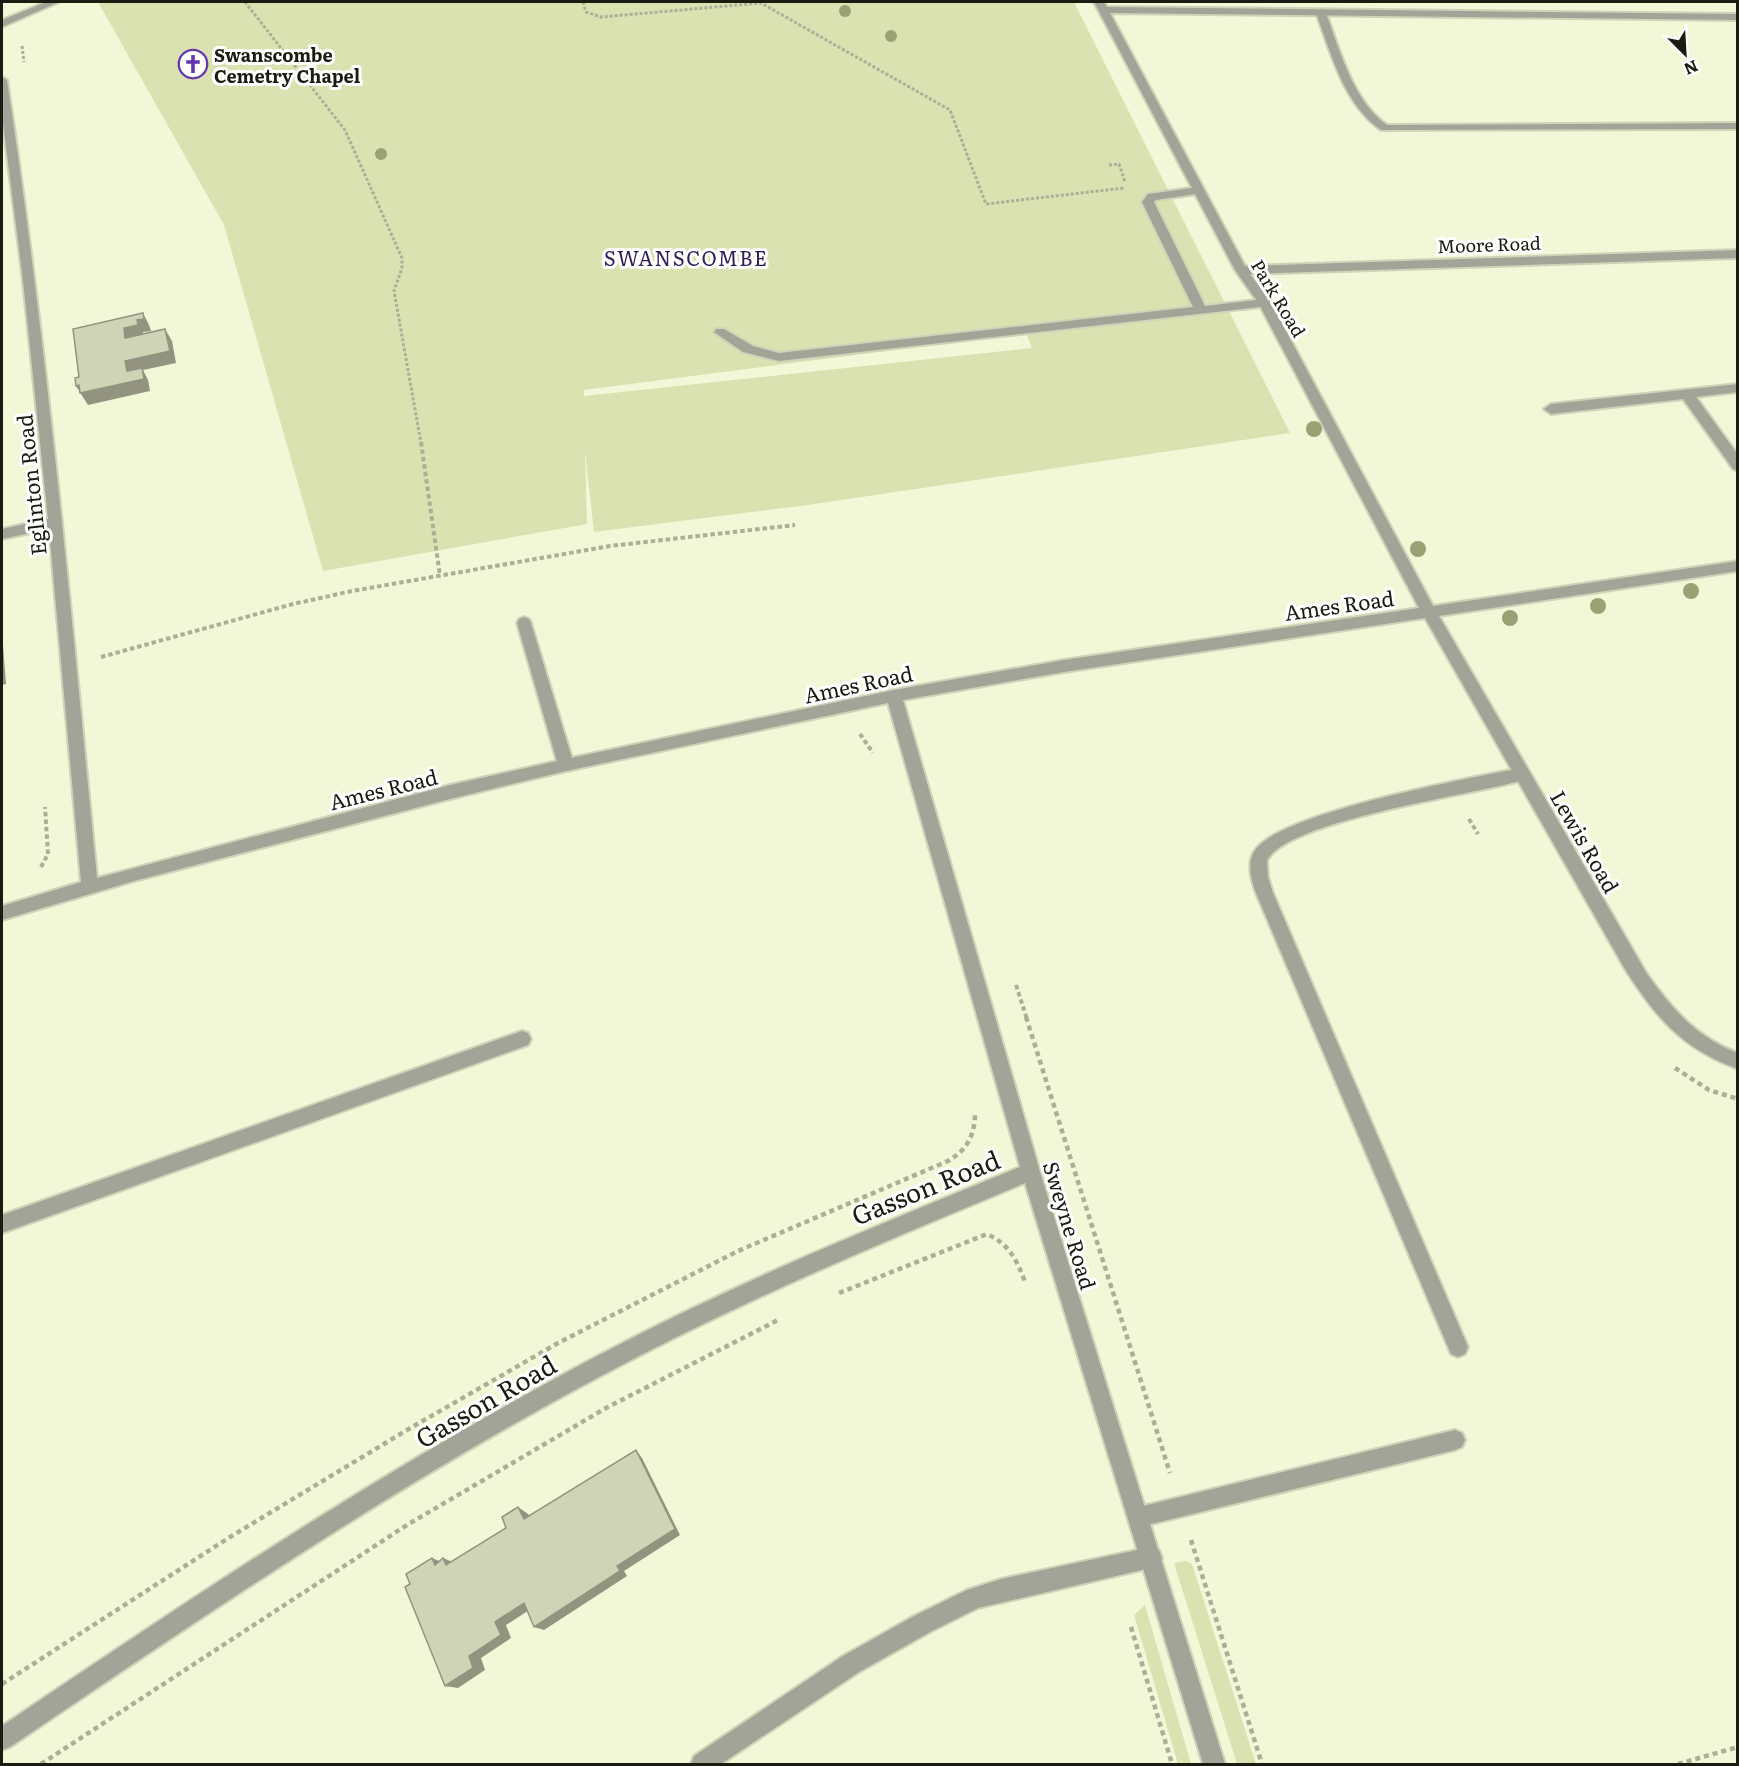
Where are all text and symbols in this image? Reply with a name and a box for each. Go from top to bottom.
north arrow [1655,24,1715,84]
place label: Swanscombe Cemetry Chapel [214,41,361,89]
church icon: Swanscombe Cemetry Chapel [177,48,209,80]
text: N [1680,55,1703,82]
street label: Moore Road [1437,229,1541,259]
district label: SWANSCOMBE [604,242,768,272]
street label: Park Road [1245,254,1313,342]
street label: Eglinton Road [7,413,53,557]
street label: Ames Road [1282,581,1396,627]
street label: Ames Road [801,656,915,710]
street label: Ames Road [326,760,440,816]
street label: Lewis Road [1544,784,1628,898]
street label: Gasson Road [845,1138,1005,1234]
street label: Sweyne Road [1037,1157,1105,1293]
street label: Gasson Road [407,1344,563,1456]

